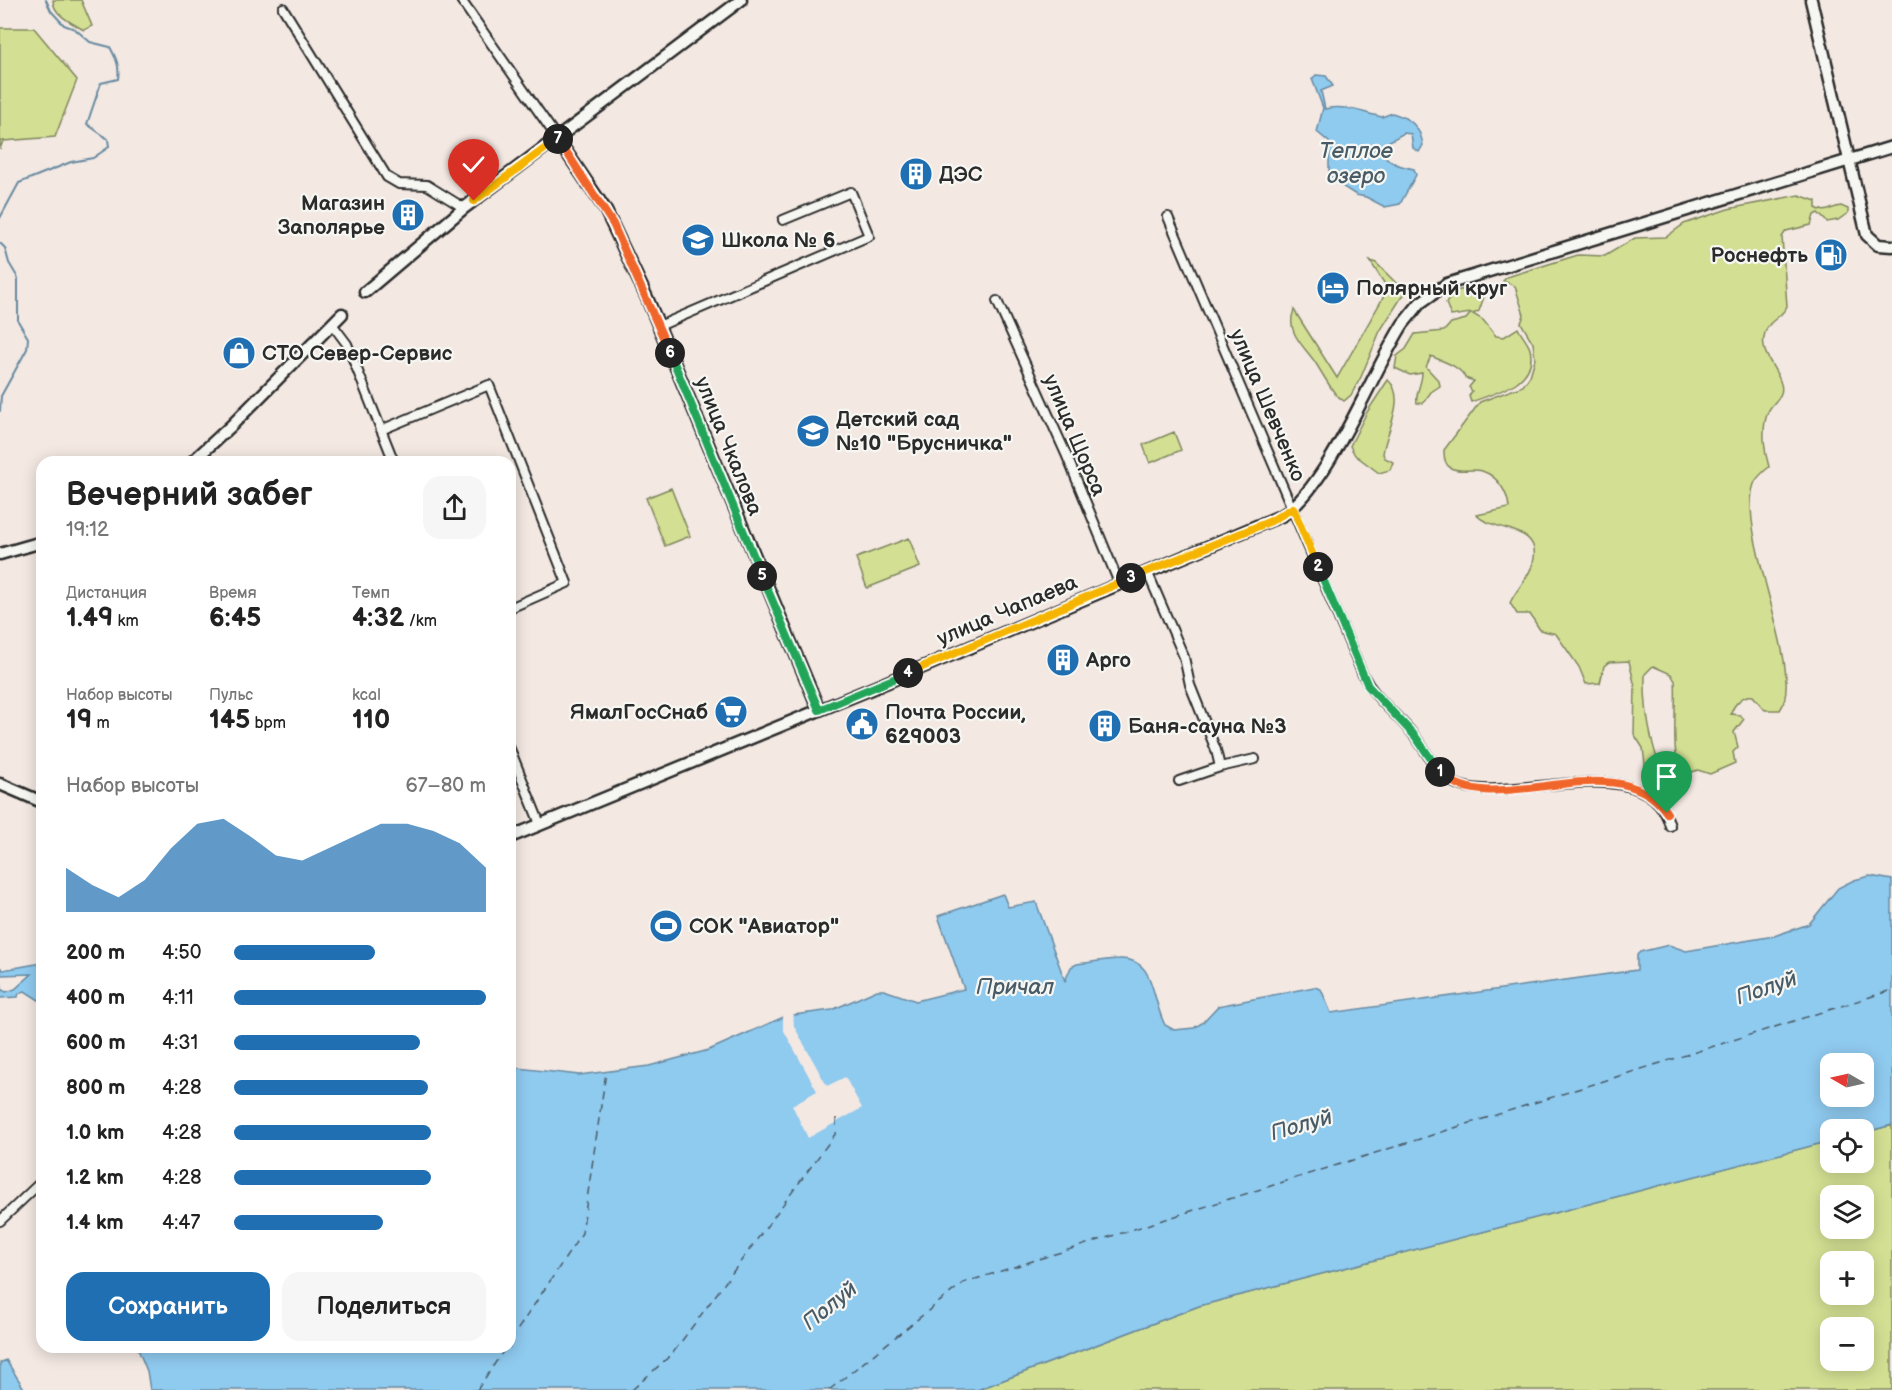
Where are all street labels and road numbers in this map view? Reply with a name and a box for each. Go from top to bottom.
street label: улица Шевченко [1224,325,1311,485]
street label: улица Щорса [1038,371,1112,500]
street label: улица Чкалова [689,373,768,520]
street label: улица Чапаева [933,569,1082,651]

